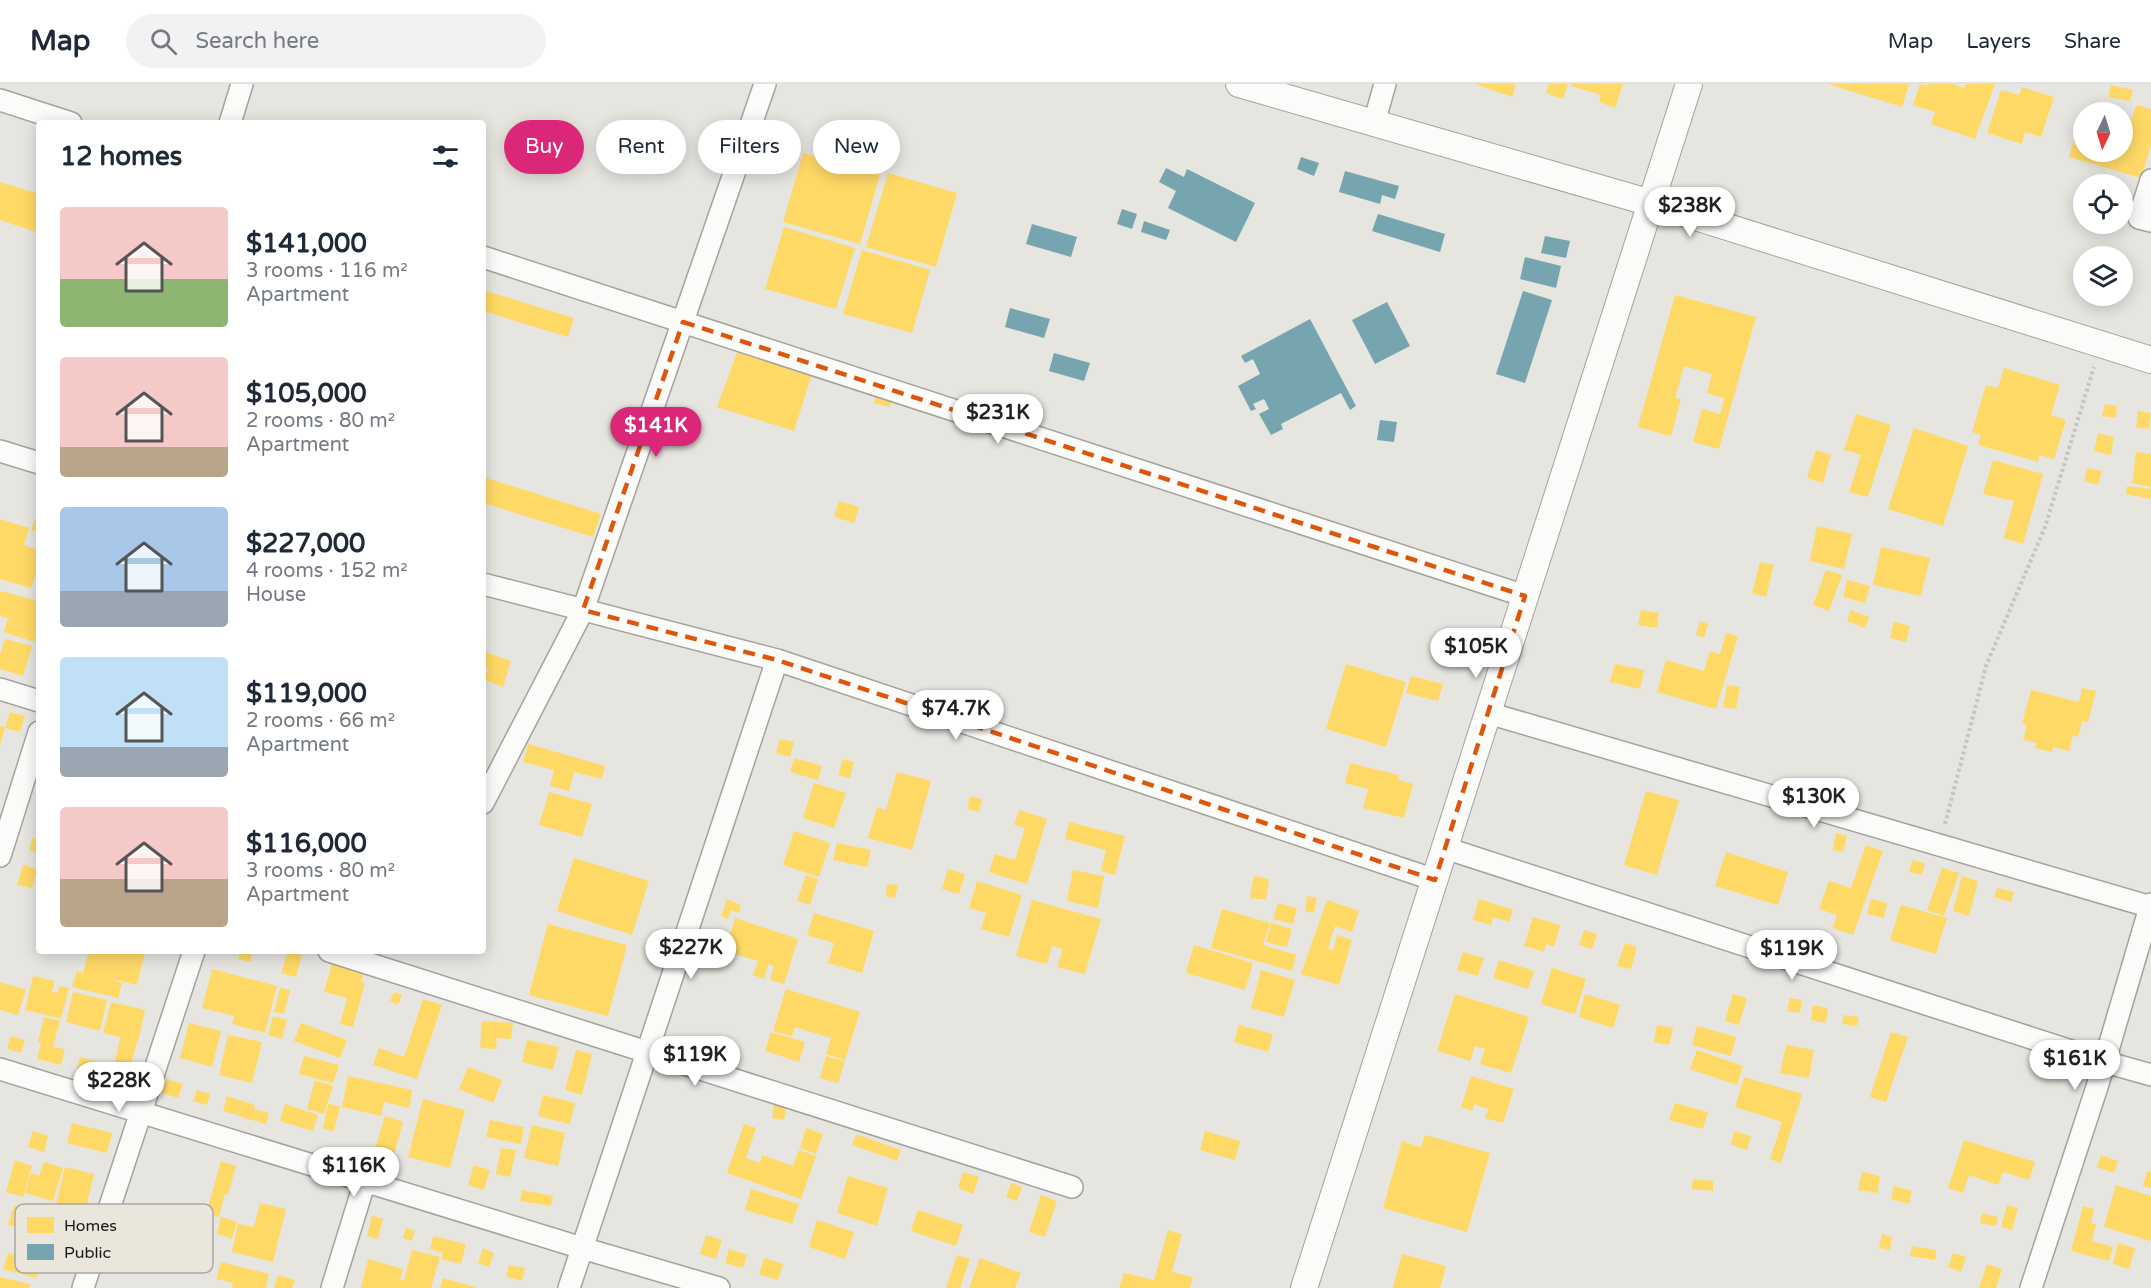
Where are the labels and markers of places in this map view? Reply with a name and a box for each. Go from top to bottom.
pin: $238K [1648,187,1732,238]
pin: $231K [956,394,1040,445]
pin: $141K [614,407,698,458]
pin: $105K [1434,628,1518,679]
pin: $74.7K [907,690,1005,741]
pin: $130K [1772,778,1856,829]
pin: $227K [649,929,733,980]
pin: $119K [1750,930,1834,981]
pin: $119K [653,1036,737,1087]
pin: $161K [2033,1040,2117,1091]
pin: $228K [77,1062,161,1113]
pin: $116K [312,1147,396,1198]

